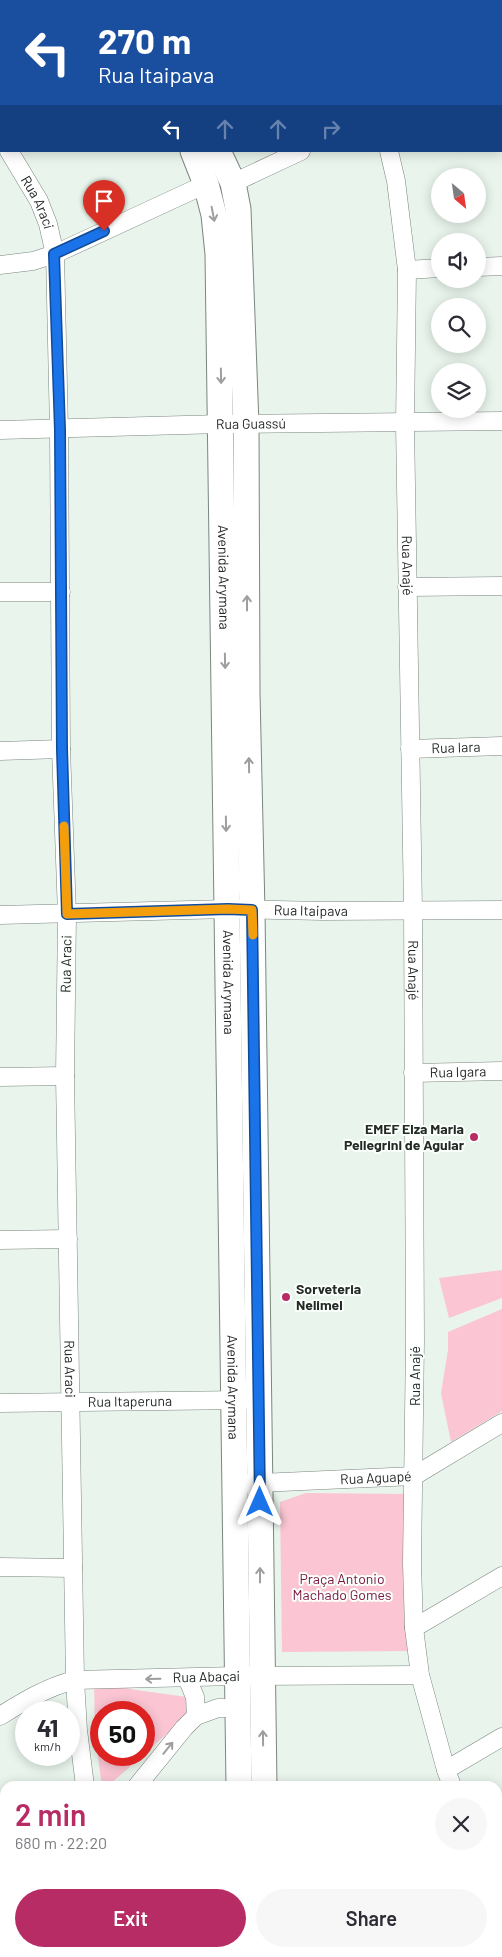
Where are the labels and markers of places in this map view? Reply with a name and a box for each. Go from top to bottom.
pin [83,180,125,231]
place label: EMEF Elza Maria Pellegrini de Aguiar [344,1120,465,1153]
marker: EMEF Elza Maria Pellegrini de Aguiar [468,1131,480,1143]
place label: Sorveteria Nelimel [296,1280,361,1313]
marker: Sorveteria Nelimel [280,1291,292,1303]

